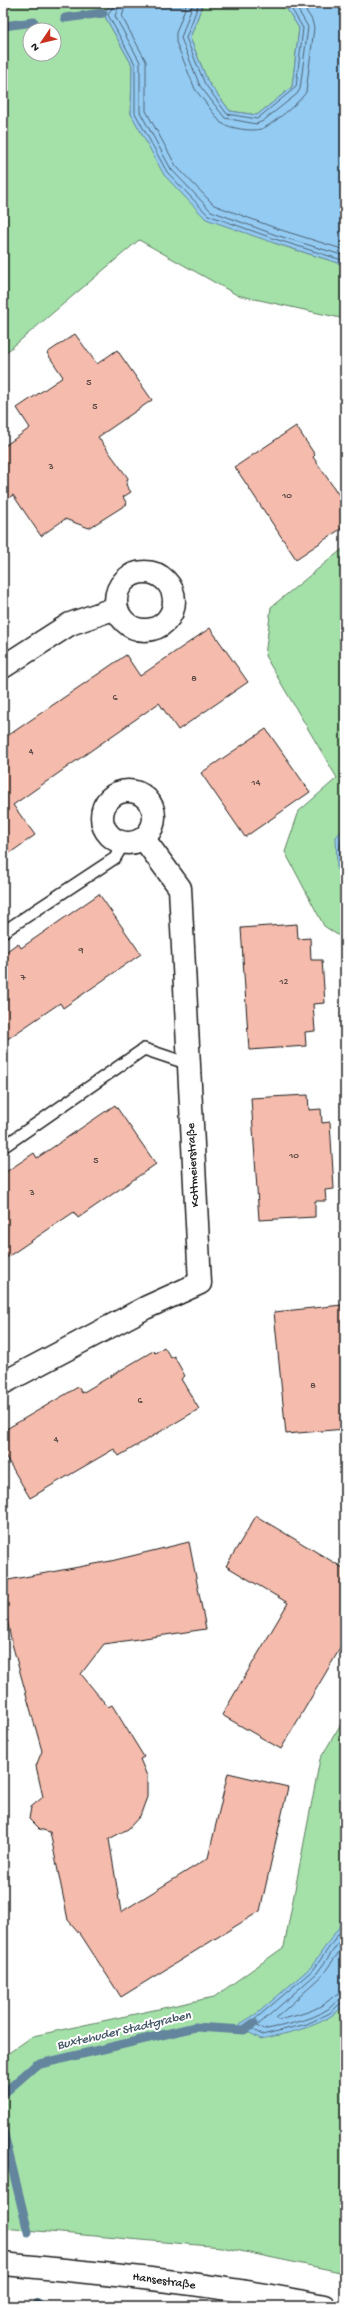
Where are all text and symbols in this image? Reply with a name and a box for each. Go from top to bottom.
north arrow [22,22,62,62]
text: N [28,40,42,53]
house number: 5 [86,377,92,389]
house number: 5 [92,401,98,413]
house number: 3 [47,461,54,473]
house number: 10 [281,490,292,502]
house number: 8 [191,673,197,685]
house number: 6 [112,692,118,704]
house number: 4 [29,746,34,758]
house number: 14 [251,777,261,789]
house number: 9 [77,945,84,957]
house number: 7 [19,972,26,984]
house number: 12 [279,976,289,988]
street label: Kottmeierstraße [185,1122,203,1207]
house number: 10 [288,1150,299,1162]
house number: 5 [93,1155,99,1167]
house number: 3 [28,1187,35,1199]
house number: 8 [310,1380,316,1392]
house number: 6 [137,1395,143,1407]
house number: 4 [54,1434,59,1446]
water label: Buxtehuder Stadtgraben [56,2008,193,2054]
street label: Hansestraße [132,2271,197,2293]

